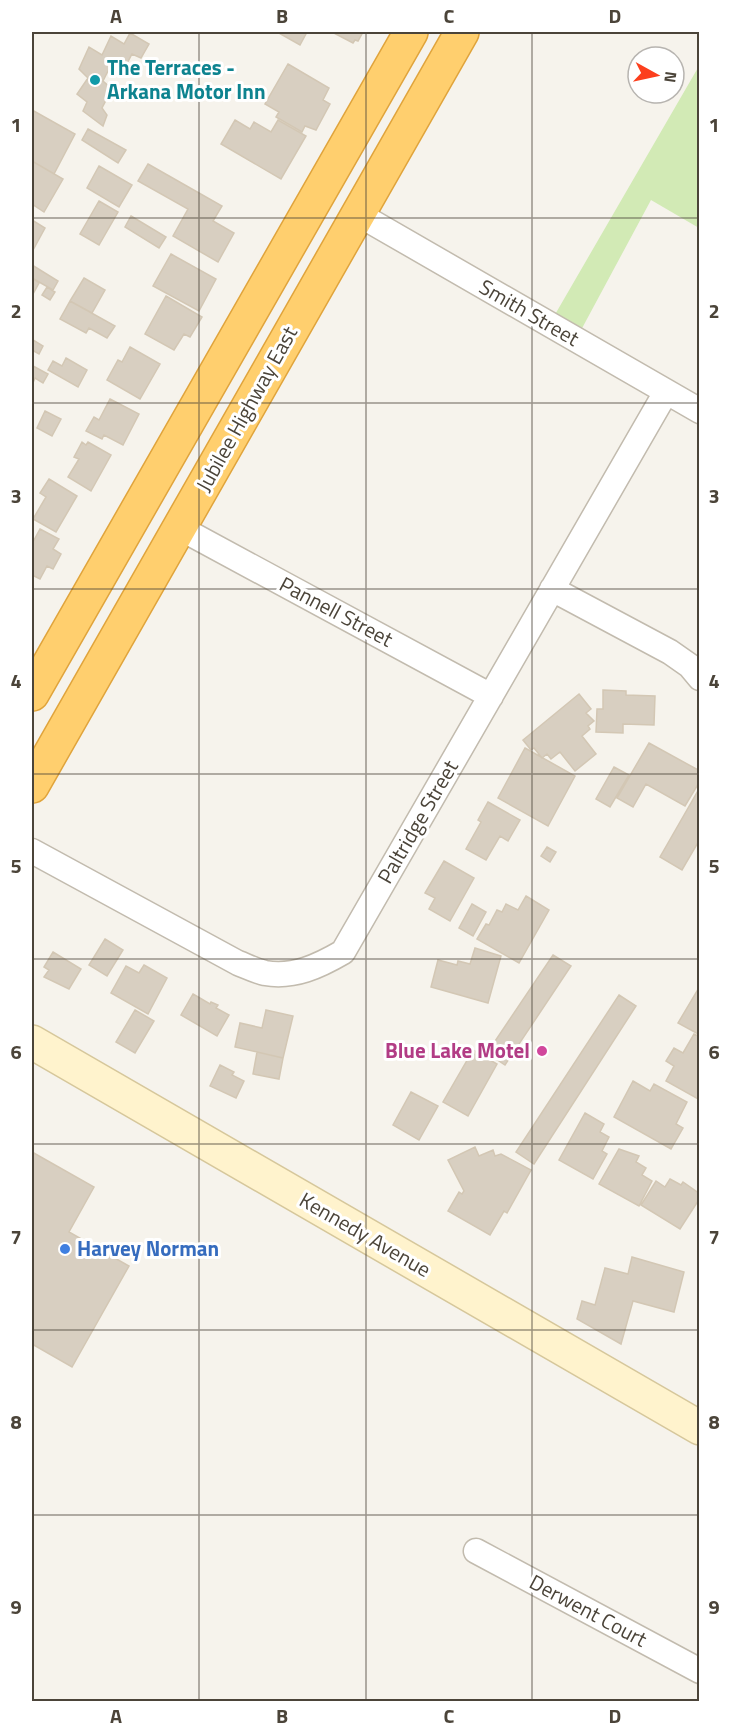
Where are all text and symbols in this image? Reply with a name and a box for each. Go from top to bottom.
text: A [110,0,122,31]
text: B [276,0,288,31]
text: C [444,0,455,31]
text: D [609,0,621,31]
north arrow [626,45,686,105]
place label: The Terraces - Arkana Motor Inn [107,51,266,107]
text: N [658,70,684,84]
marker: The Terraces - Arkana Motor Inn [88,73,102,87]
text: 1 [10,109,22,140]
text: 1 [708,109,720,140]
street label: Smith Street [473,271,586,354]
text: 2 [10,295,22,326]
text: 2 [708,295,720,326]
street label: Jubilee Highway East [187,319,305,497]
text: 3 [10,480,22,511]
text: 3 [708,480,720,511]
street label: Pannell Street [274,568,399,655]
text: 4 [10,665,22,696]
text: 4 [708,665,720,696]
street label: Paltridge Street [369,753,466,889]
text: 5 [10,850,22,881]
text: 5 [708,850,720,881]
place label: Blue Lake Motel [385,1034,530,1066]
text: 6 [10,1036,22,1067]
text: 6 [708,1036,720,1067]
marker: Blue Lake Motel [535,1044,549,1058]
street label: Kennedy Avenue [294,1184,437,1285]
text: 7 [10,1221,22,1252]
text: 7 [708,1221,720,1252]
place label: Harvey Norman [77,1232,219,1264]
marker: Harvey Norman [58,1242,72,1256]
text: 8 [10,1406,22,1437]
text: 8 [708,1406,720,1437]
street label: Derwent Court [524,1566,654,1655]
text: 9 [10,1591,22,1622]
text: 9 [708,1591,720,1622]
text: A [110,1700,122,1731]
text: B [276,1700,288,1731]
text: C [444,1700,455,1731]
text: D [609,1700,621,1731]

